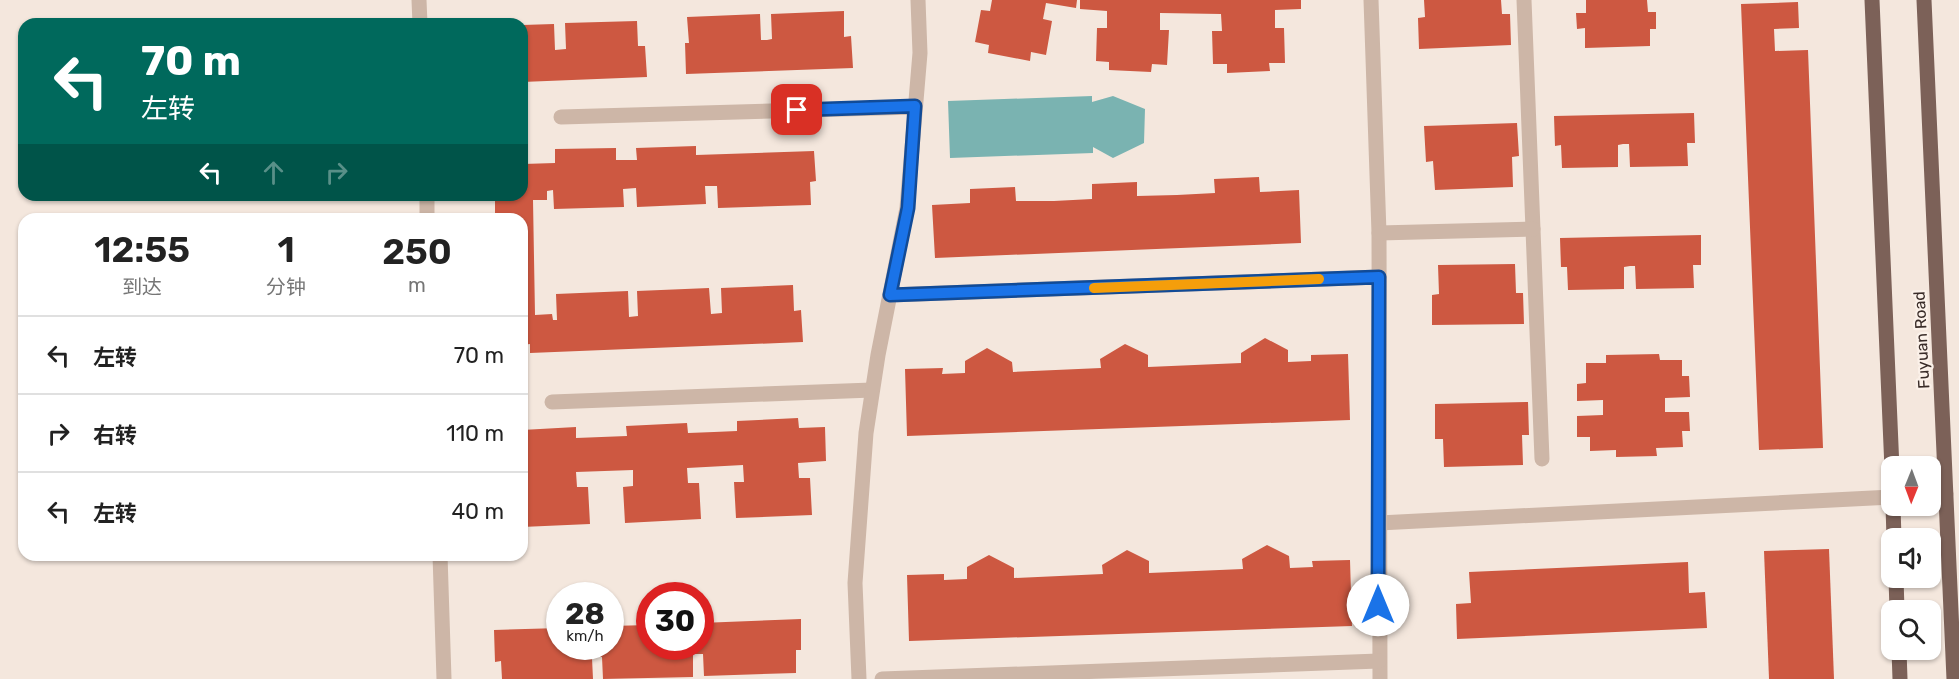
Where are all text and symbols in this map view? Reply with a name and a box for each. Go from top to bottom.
text: 70 m [141,36,241,86]
icon: left [42,42,120,120]
pin [771,84,822,135]
text: 左转 [141,93,195,125]
icon: arrive [780,93,813,126]
icon: left [194,156,227,189]
icon: ahead [257,156,290,189]
icon: right [320,156,353,189]
text: 12:55 [94,228,190,271]
text: 1 [277,228,295,271]
text: 250 [382,230,452,273]
text: m [408,273,426,297]
text: 到达 [122,275,162,299]
text: 分钟 [266,275,306,299]
street label: Fuyuan Road [1909,291,1934,389]
icon: left [42,339,75,372]
text: 70 m [454,342,504,369]
text: 左转 [93,344,137,371]
icon: right [42,417,75,450]
text: 110 m [446,420,504,447]
text: 右转 [93,422,137,449]
north arrow [1881,456,1941,516]
map controls [1881,456,1941,660]
icon: left [42,495,75,528]
text: 40 m [451,498,504,525]
text: 左转 [93,500,137,527]
button: sound [1881,528,1941,588]
position arrow [1346,573,1410,637]
speed limit sign: 30 [636,582,714,660]
text: 28 [565,596,605,632]
button: search [1881,600,1941,660]
text: km/h [566,627,604,645]

